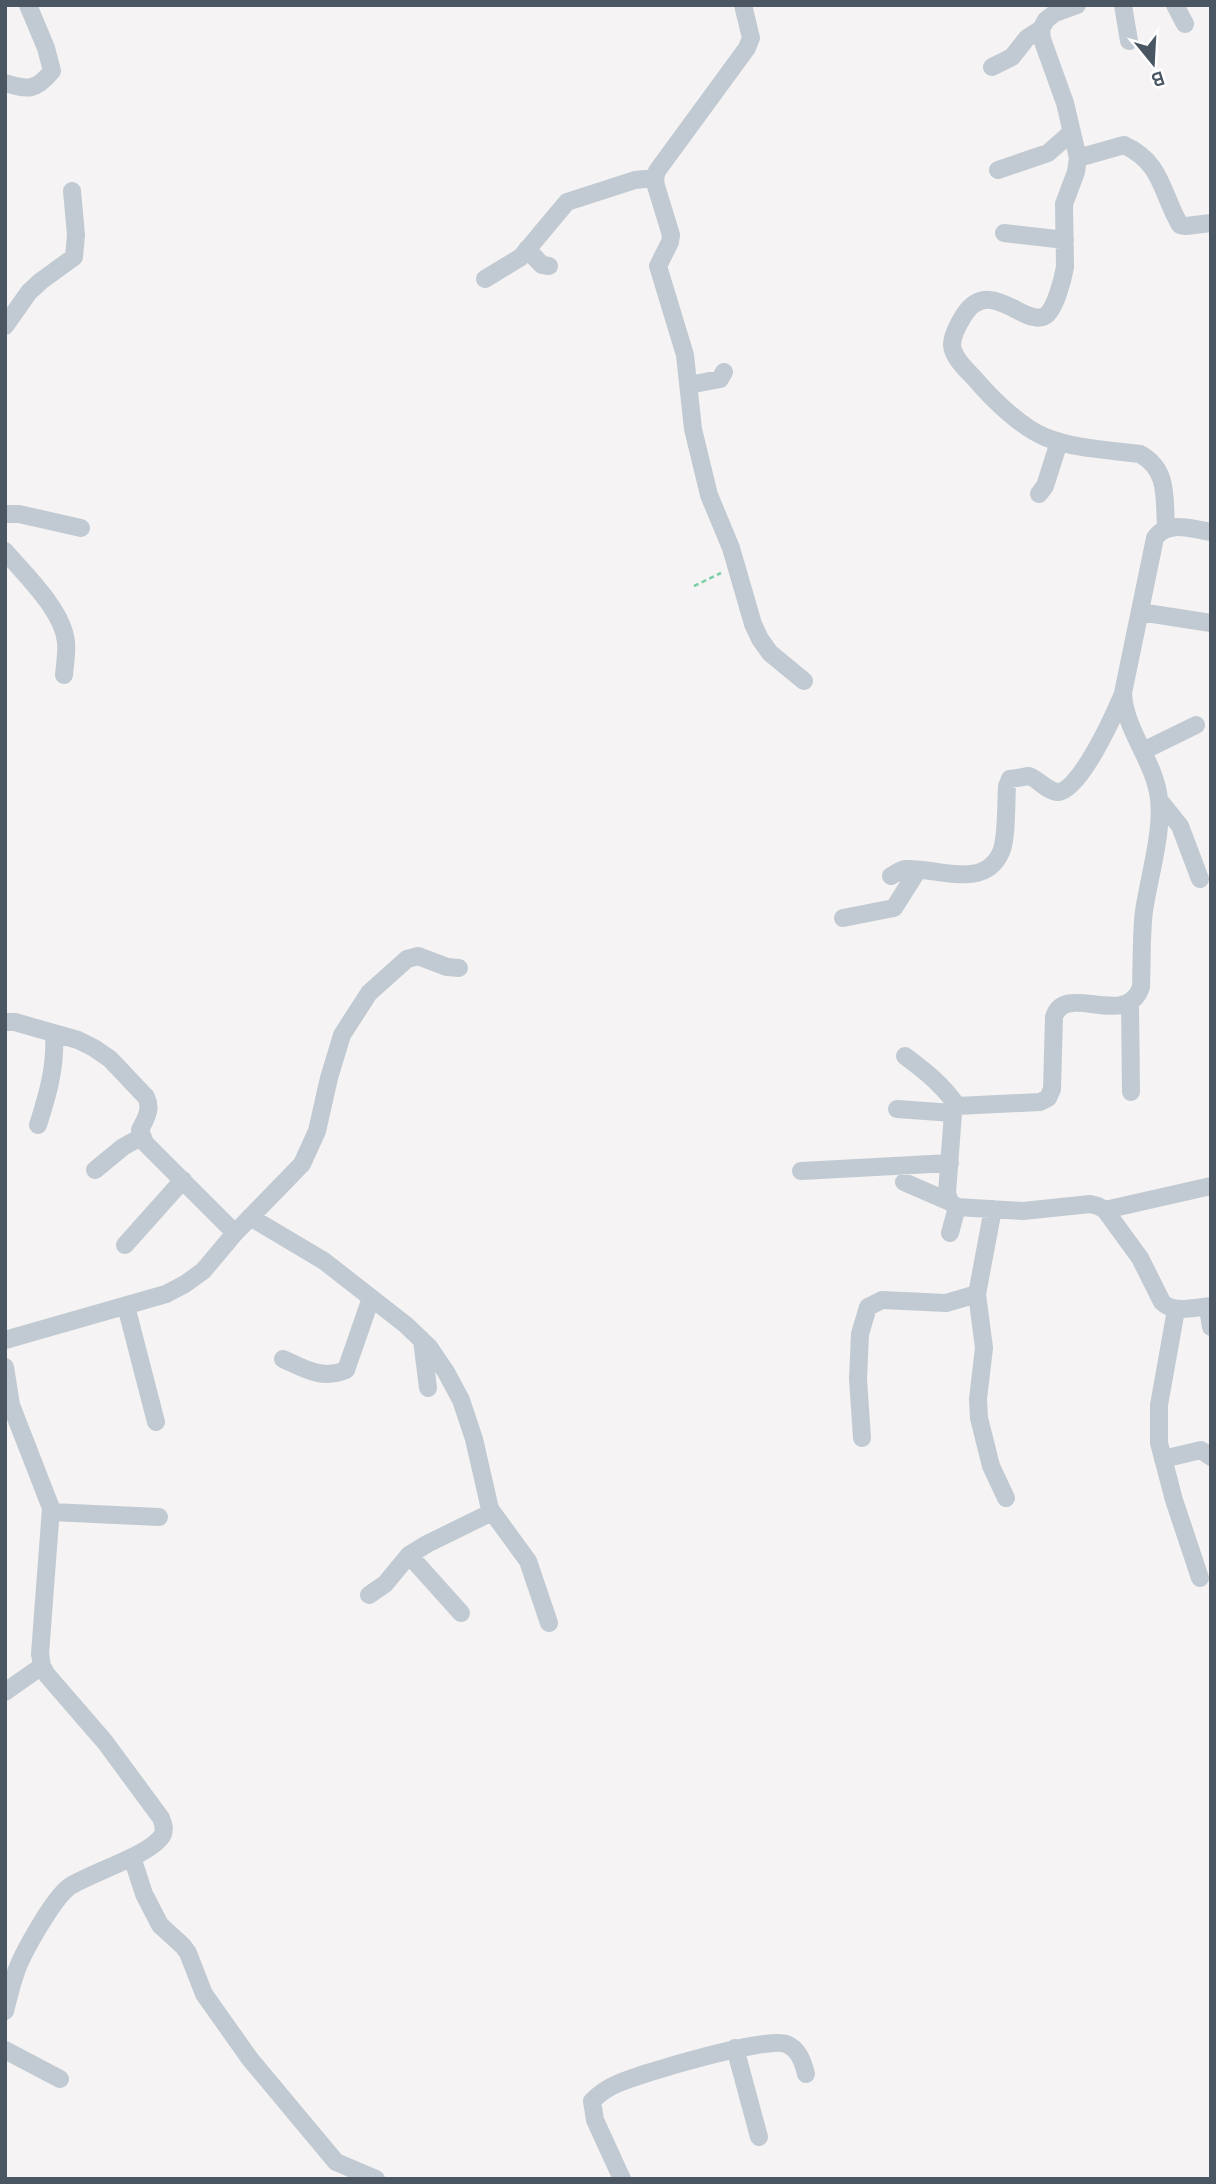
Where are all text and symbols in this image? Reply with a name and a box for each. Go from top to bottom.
north arrow [1118,28,1188,98]
text: B [1149,65,1168,93]

